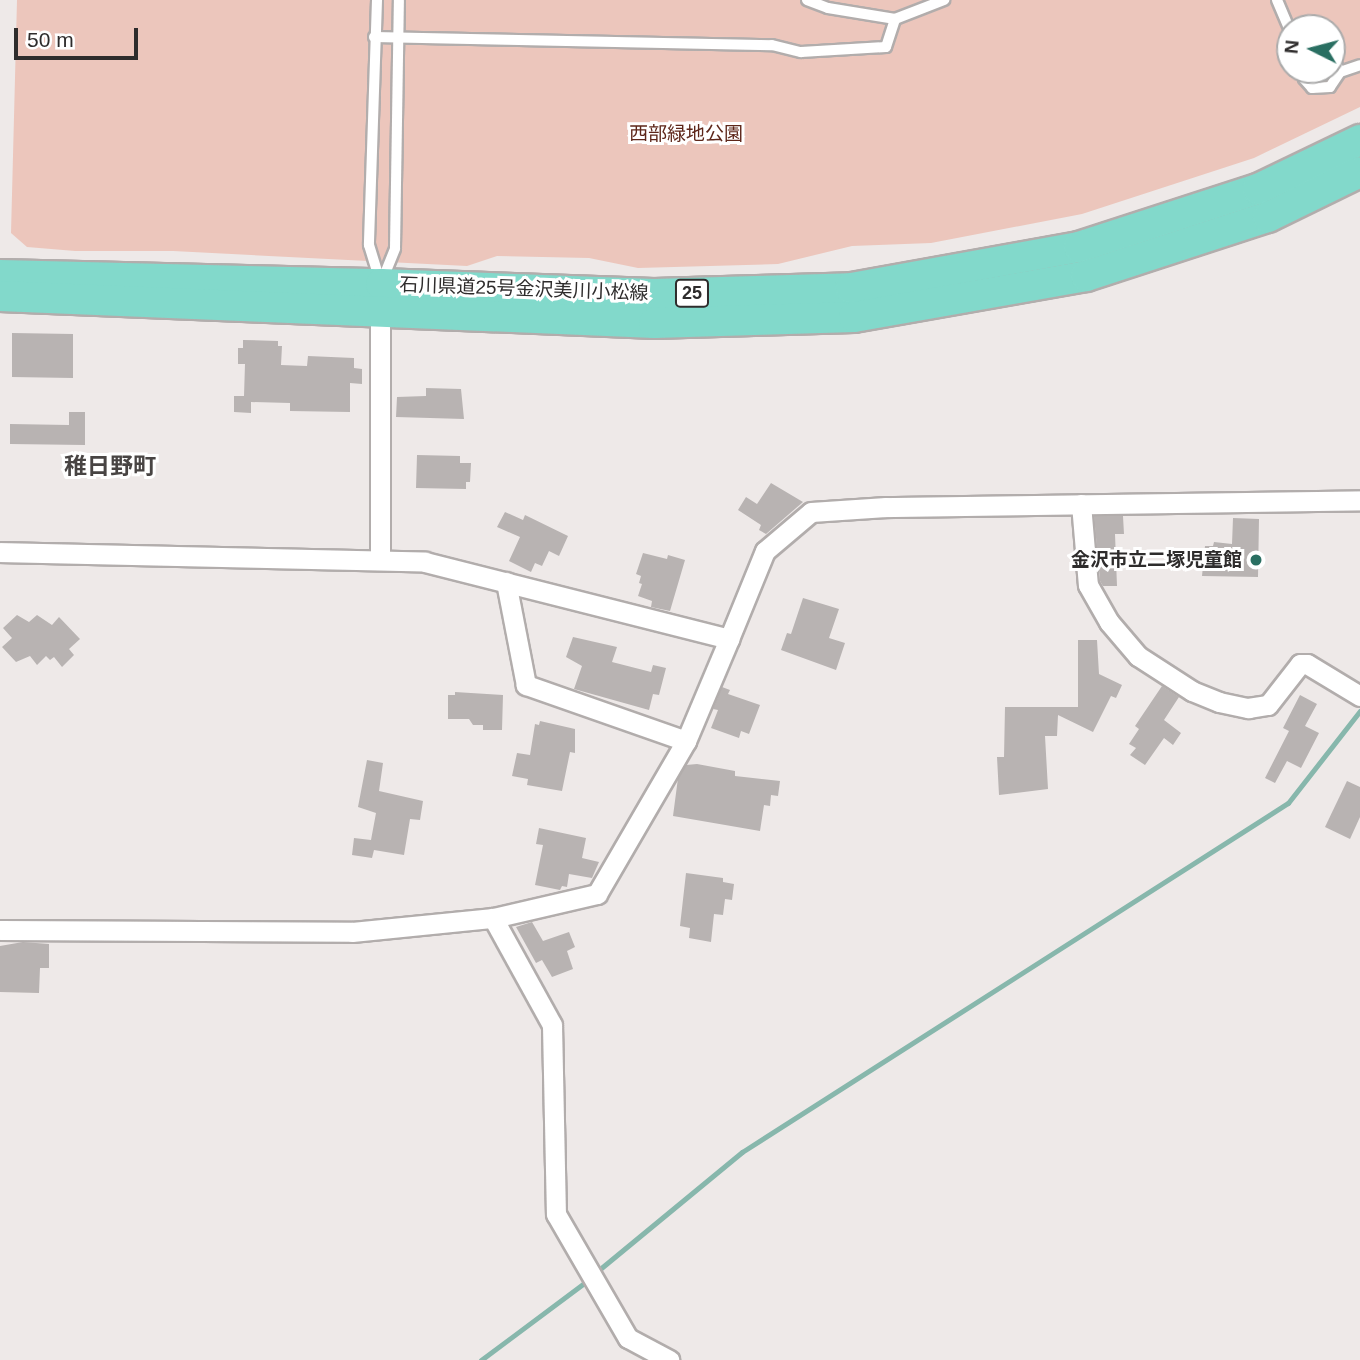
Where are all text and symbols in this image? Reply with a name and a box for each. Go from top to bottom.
scale bar [18,14,142,58]
north arrow [1276,14,1346,84]
text: 50 m [27,28,74,51]
text: N [1280,39,1303,55]
park label: 西部緑地公園 [629,123,743,145]
street label: 石川県道25号金沢美川小松線 [399,273,649,305]
road number: 25 [674,278,710,307]
district label: 稚日野町 [64,452,156,480]
place label: 金沢市立二塚児童館 [1071,549,1242,571]
marker: 金沢市立二塚児童館 [1248,552,1264,568]

